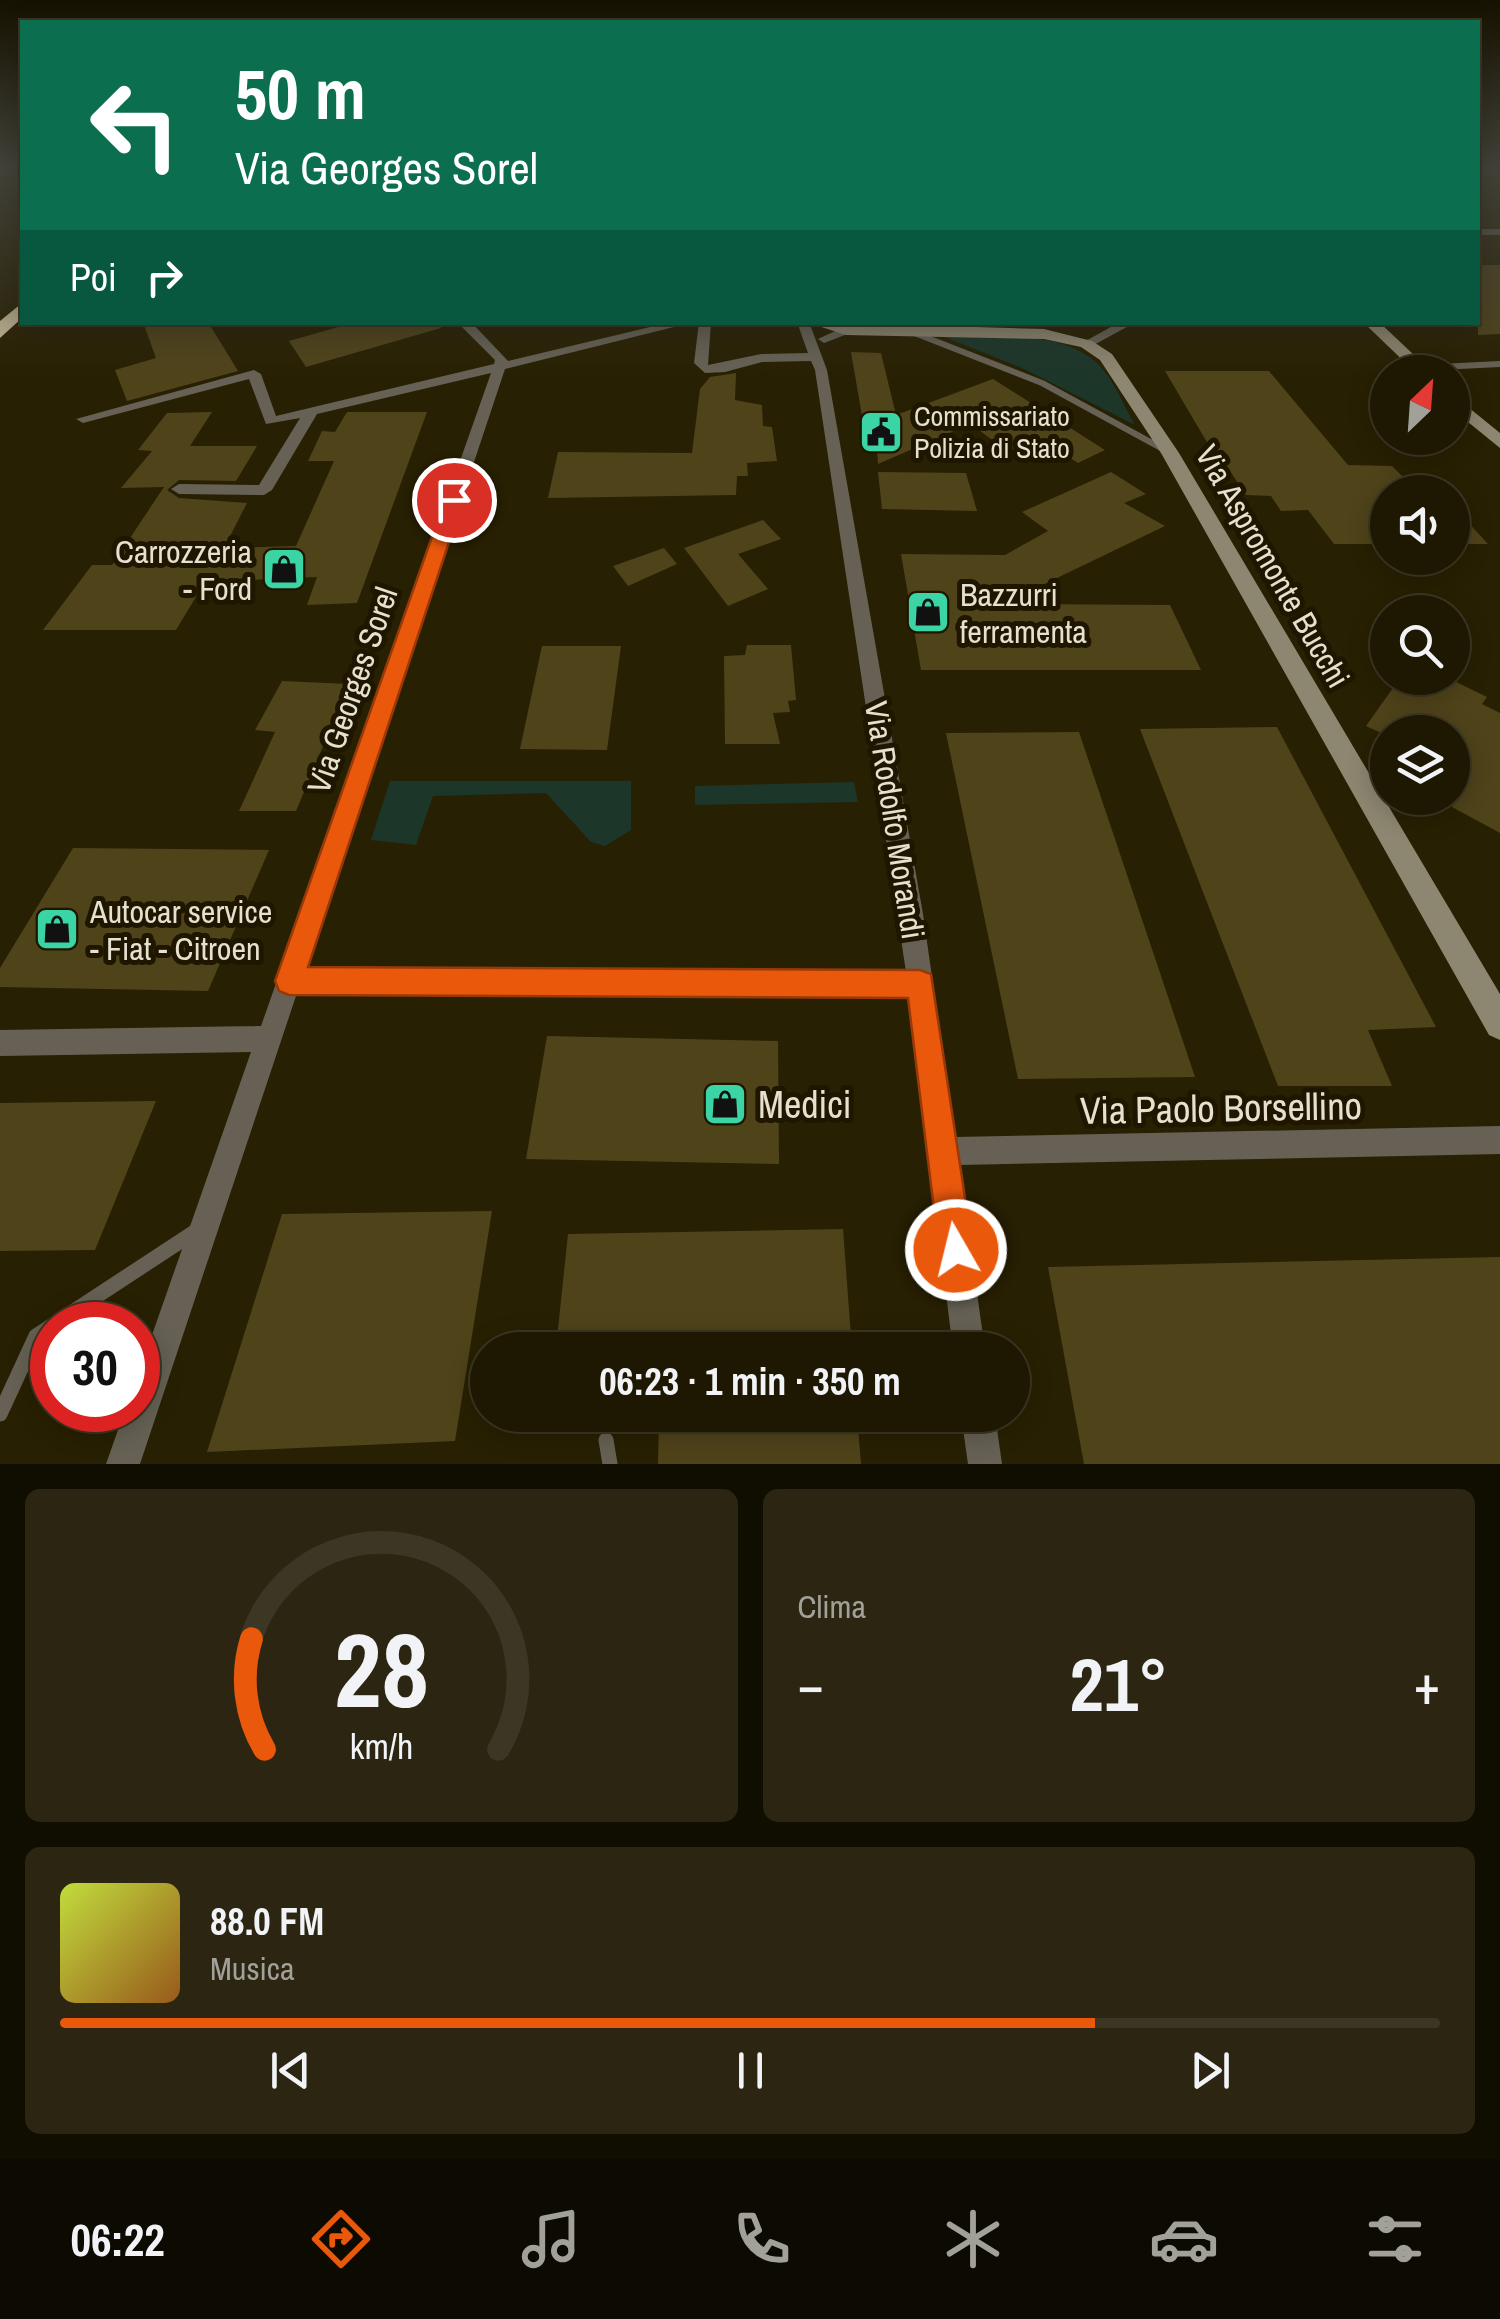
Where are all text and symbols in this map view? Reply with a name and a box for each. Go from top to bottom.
text: 50 m [235,47,366,141]
icon: left [70,60,200,190]
text: Via Georges Sorel [235,137,538,198]
icon: right [137,250,192,305]
text: Poi [70,252,117,303]
north arrow [1370,355,1470,455]
map controls [1370,355,1470,815]
place label: Commissariato Polizia di Stato [914,397,1070,467]
public building icon: Commissariato Polizia di Stato [858,409,904,455]
street label: Via Aspromonte Bucchi [1186,437,1360,695]
pin [412,458,497,543]
icon: arrive [427,473,482,528]
button: sound [1370,475,1470,575]
place label: Carrozzeria - Ford [115,530,252,610]
shop icon: Carrozzeria - Ford [261,546,307,592]
place label: Bazzurri ferramenta [960,573,1087,653]
street label: Via Georges Sorel [297,581,407,799]
shop icon: Bazzurri ferramenta [905,589,951,635]
button: search [1370,595,1470,695]
street label: Via Rodolfo Morandi [855,698,935,942]
button: layers [1370,715,1470,815]
place label: Autocar service - Fiat - Citroen [89,890,272,970]
shop icon: Autocar service - Fiat - Citroen [34,906,80,952]
place label: Medici [758,1079,852,1130]
street label: Via Paolo Borsellino [1080,1080,1362,1136]
shop icon: Medici [702,1081,748,1127]
position arrow [904,1198,1008,1302]
speed limit sign: 30 [30,1302,160,1432]
text: 06:23 · 1 min · 350 m [599,1356,901,1407]
text: Clima [798,1585,866,1628]
text: 28 [334,1599,429,1739]
text: 21° [1070,1633,1168,1734]
text: − [798,1647,824,1721]
text: + [1414,1647,1440,1721]
text: km/h [349,1722,413,1770]
text: 88.0 FM [210,1896,324,1947]
text: Musica [210,1947,295,1990]
icon: previous [263,2043,318,2098]
icon: pause [723,2043,778,2098]
icon: next [1183,2043,1238,2098]
icon: directions [306,2204,376,2274]
icon: music [516,2204,586,2274]
icon: phone [727,2204,797,2274]
icon: climate [938,2204,1008,2274]
icon: car [1149,2204,1219,2274]
icon: filters [1360,2204,1430,2274]
text: 06:22 [70,2209,165,2270]

